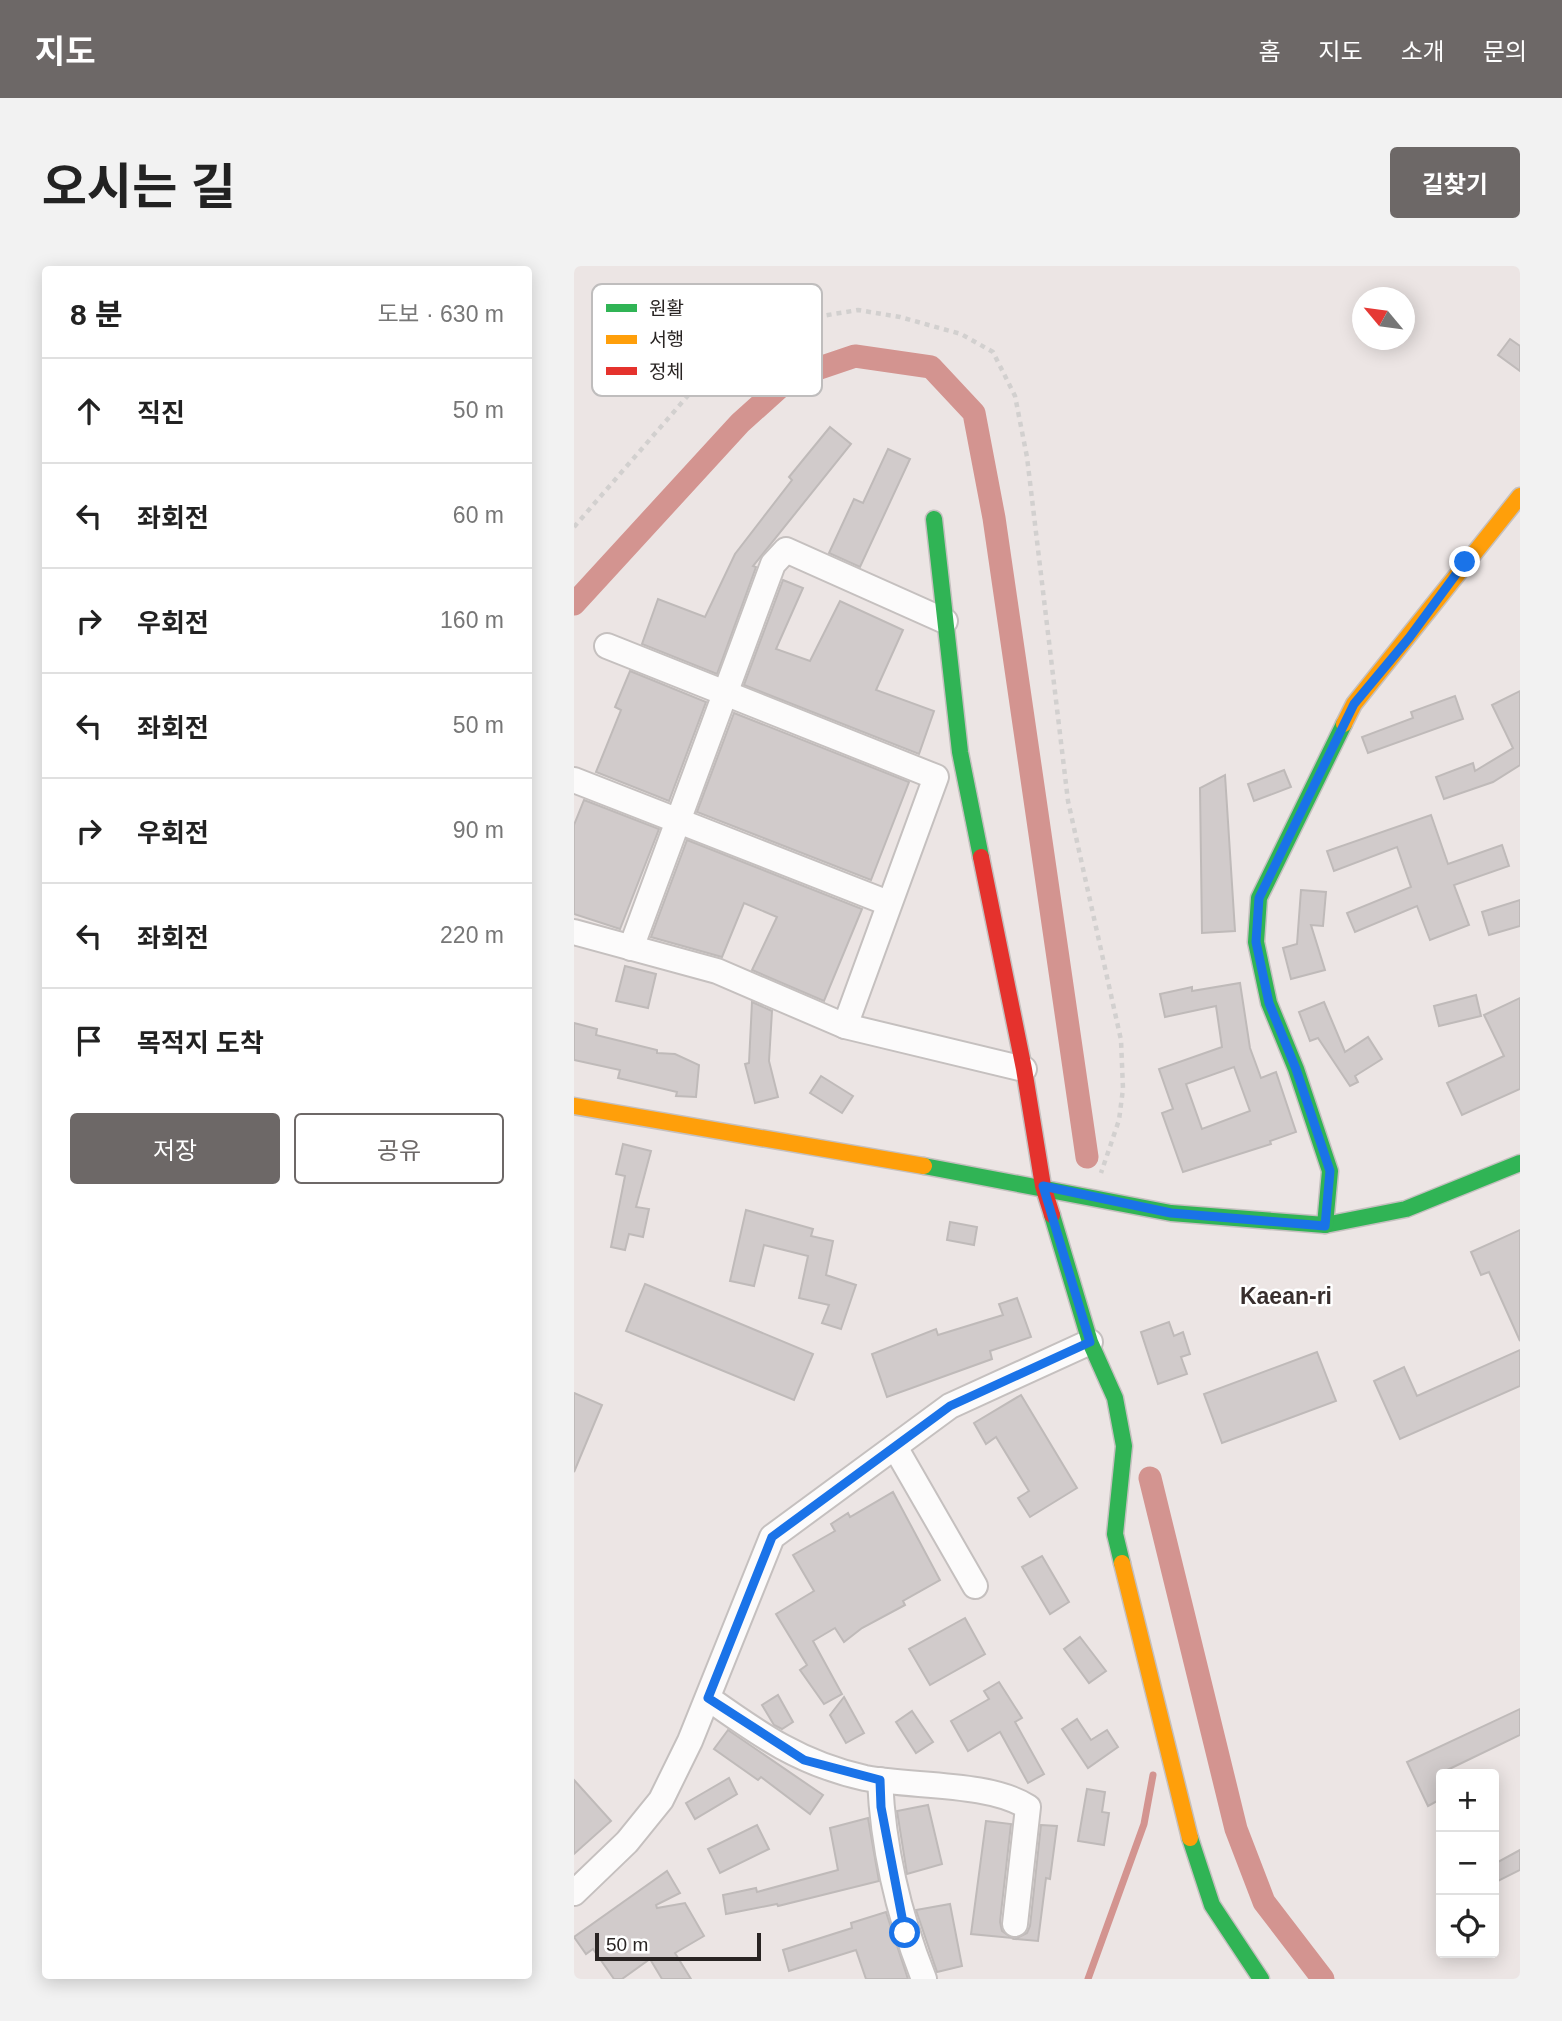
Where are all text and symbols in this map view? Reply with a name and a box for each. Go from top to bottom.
text: 지도 [35,33,96,70]
text: 홈 [1258,38,1280,65]
text: 지도 [1318,38,1363,65]
text: 소개 [1401,38,1445,65]
text: 문의 [1483,38,1527,65]
button: 길찾기 [1390,147,1520,218]
text: 오시는 길 [42,160,236,214]
legend [592,284,822,396]
north arrow [1352,287,1415,350]
text: 8 분 [70,298,123,331]
text: 원활 [649,298,684,319]
text: 도보 · 630 m [377,301,504,327]
text: 서행 [649,329,684,350]
text: 정체 [649,361,684,382]
icon: ahead [70,392,108,430]
text: 50 m [453,397,504,423]
text: 직진 [137,398,185,428]
icon: left [70,497,108,535]
text: 60 m [453,502,504,528]
text: 좌회전 [137,503,209,533]
route end [1449,546,1480,577]
icon: right [70,602,108,640]
text: 160 m [440,607,504,633]
text: 우회전 [137,608,209,638]
icon: left [70,707,108,745]
text: 50 m [453,712,504,738]
text: 좌회전 [137,713,209,743]
icon: right [70,812,108,850]
text: 90 m [453,817,504,843]
text: 우회전 [137,818,209,848]
icon: left [70,917,108,955]
text: 220 m [440,922,504,948]
text: 좌회전 [137,923,209,953]
icon: arrive [70,1022,108,1060]
text: 목적지 도착 [137,1028,264,1058]
button: 저장 [70,1113,280,1184]
button: 공유 [294,1113,504,1184]
district label: Kaean-ri [1240,1283,1332,1309]
map controls [1436,1769,1499,1958]
button: + [1436,1769,1499,1832]
button: − [1436,1832,1499,1895]
button: locate [1436,1895,1499,1958]
route start [889,1917,920,1948]
scale bar [595,1930,761,1962]
text: 50 m [606,1934,648,1955]

